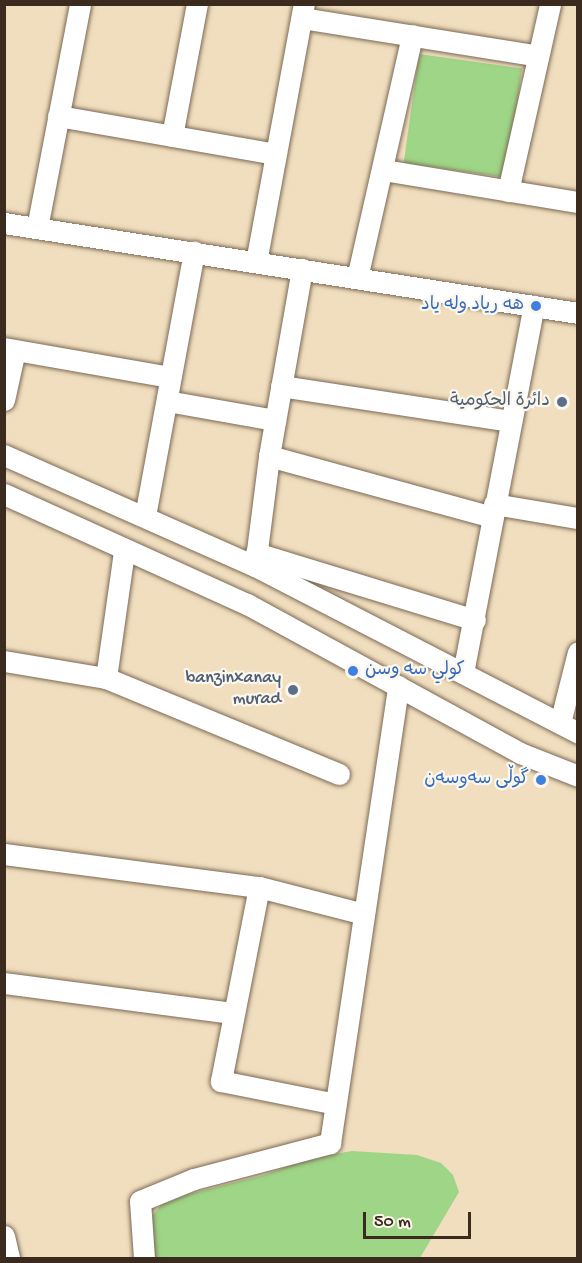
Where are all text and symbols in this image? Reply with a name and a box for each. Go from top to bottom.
place label: هه رياد وله ياد [421,295,524,317]
marker: هه رياد وله ياد [529,299,543,313]
place label: دائرة الحكومية [450,391,550,413]
marker: دائرة الحكومية [555,395,569,409]
place label: كولي سه وسن [365,660,465,682]
marker: كولي سه وسن [346,664,360,678]
place label: banzinxanay murad [186,669,281,712]
marker: banzinxanay murad [286,683,300,697]
place label: گوڵی سەوسەن [424,769,529,791]
marker: گوڵی سەوسەن [534,773,548,787]
scale bar [366,1200,474,1238]
text: 50 m [374,1212,411,1233]

